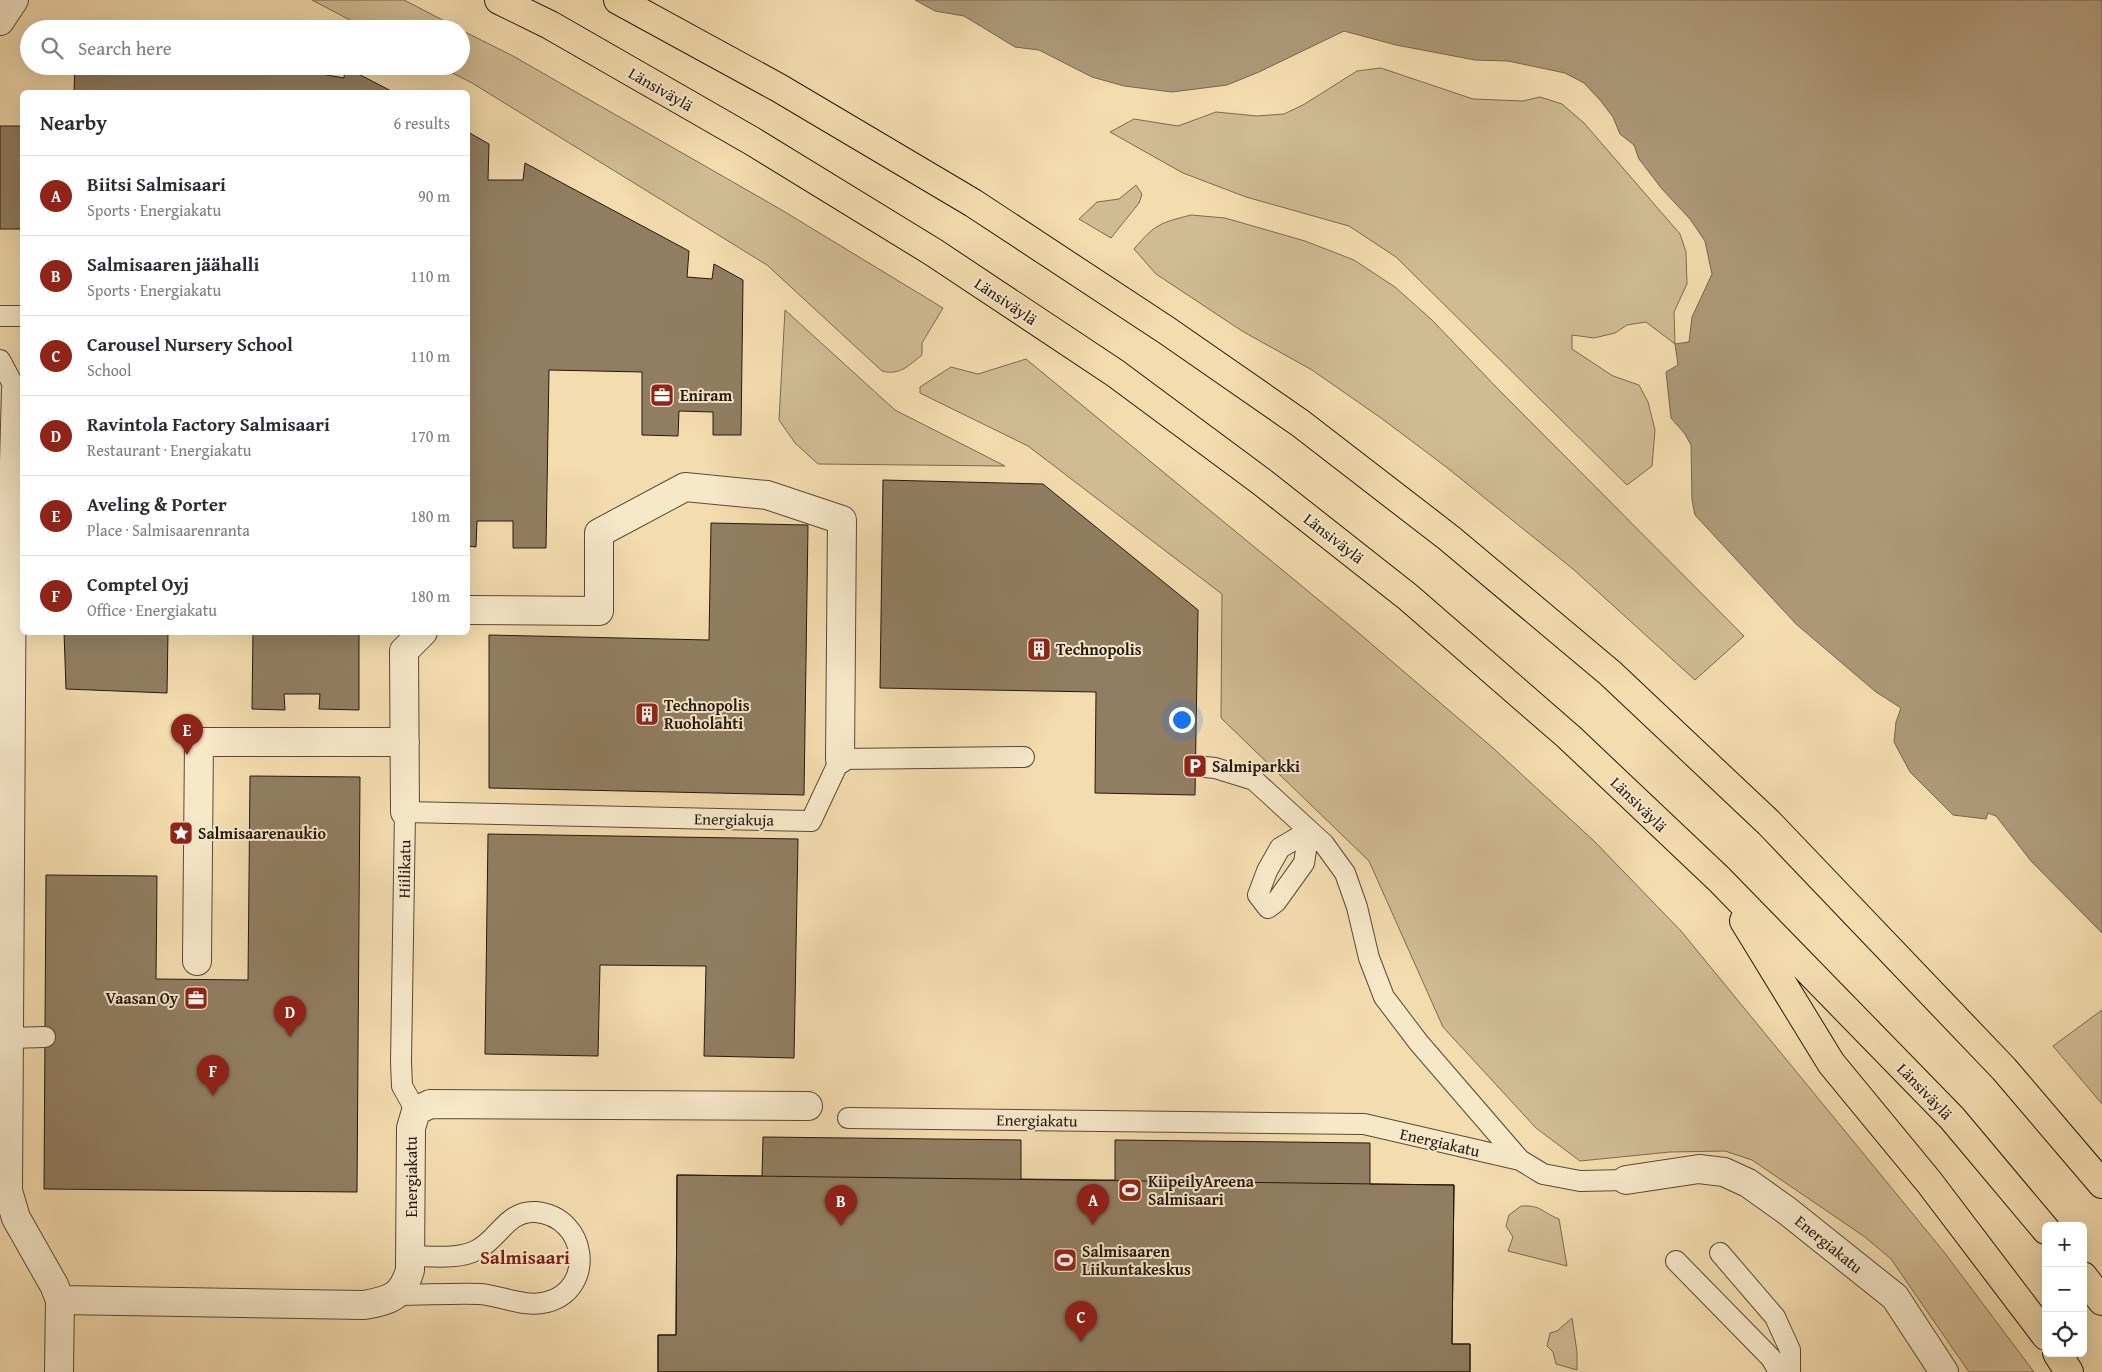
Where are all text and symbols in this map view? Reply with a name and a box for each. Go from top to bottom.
search box [20,20,470,75]
icon: search [38,34,66,62]
text: Search here [78,34,172,62]
street label: Länsiväylä [624,61,698,117]
text: Nearby [40,107,107,138]
text: 6 results [393,111,450,135]
text: Biitsi Salmisaari [87,170,226,198]
text: A [51,184,61,208]
text: 90 m [418,184,450,208]
text: Sports · Energiakatu [87,198,221,222]
text: Salmisaaren jäähalli [87,250,259,278]
text: B [51,264,61,288]
text: 110 m [410,264,450,288]
street label: Länsiväylä [970,271,1042,331]
text: Sports · Energiakatu [87,278,221,302]
text: Carousel Nursery School [87,330,293,358]
text: C [51,344,61,368]
text: 110 m [410,344,450,368]
text: School [87,358,131,382]
office icon: Eniram [649,382,675,408]
place label: Eniram [680,383,732,407]
text: Ravintola Factory Salmisaari [87,410,330,438]
text: D [51,424,61,448]
text: 170 m [410,424,450,448]
text: Restaurant · Energiakatu [87,438,251,462]
text: Aveling & Porter [87,490,227,518]
text: E [52,504,60,528]
text: 180 m [410,504,450,528]
street label: Länsiväylä [1299,507,1370,569]
text: Place · Salmisaarenranta [87,518,250,542]
text: Comptel Oyj [87,570,189,598]
text: F [52,584,60,608]
text: 180 m [410,584,450,608]
text: Office · Energiakatu [87,598,217,622]
building icon: Technopolis [1026,636,1052,662]
place label: Technopolis [1056,637,1142,661]
place label: Technopolis Ruoholahti [664,693,750,735]
building icon: Technopolis Ruoholahti [634,701,660,727]
your location [1169,707,1195,733]
pin: E [171,714,203,755]
parking icon: Salmiparkki [1182,753,1208,779]
place label: Salmiparkki [1212,754,1300,778]
street label: Länsiväylä [1605,771,1673,838]
street label: Energiakuja [694,806,775,832]
place icon: Salmisaarenaukio [168,820,194,846]
place label: Salmisaarenaukio [198,821,326,845]
street label: Hiilikatu [391,839,417,898]
office icon: Vaasan Oy [183,985,209,1011]
place label: Vaasan Oy [106,986,179,1010]
pin: D [274,996,306,1037]
pin: F [197,1055,229,1096]
street label: Länsiväylä [1892,1057,1959,1125]
street label: Energiakatu [996,1107,1078,1133]
street label: Energiakatu [1398,1121,1483,1163]
street label: Energiakatu [399,1136,423,1218]
place label: KiipeilyAreena Salmisaari [1148,1169,1255,1211]
sports icon: KiipeilyAreena Salmisaari [1117,1177,1143,1203]
pin: A [1077,1184,1109,1225]
pin: B [825,1185,857,1226]
street label: Energiakatu [1790,1209,1868,1279]
map controls [2042,1222,2087,1357]
button: + [2042,1222,2087,1267]
place label: Salmisaaren Liikuntakeskus [1082,1239,1191,1281]
district label: Salmisaari [480,1243,570,1271]
sports icon: Salmisaaren Liikuntakeskus [1052,1247,1078,1273]
button: − [2042,1267,2087,1312]
pin: C [1065,1301,1097,1342]
button: locate [2042,1312,2087,1357]

